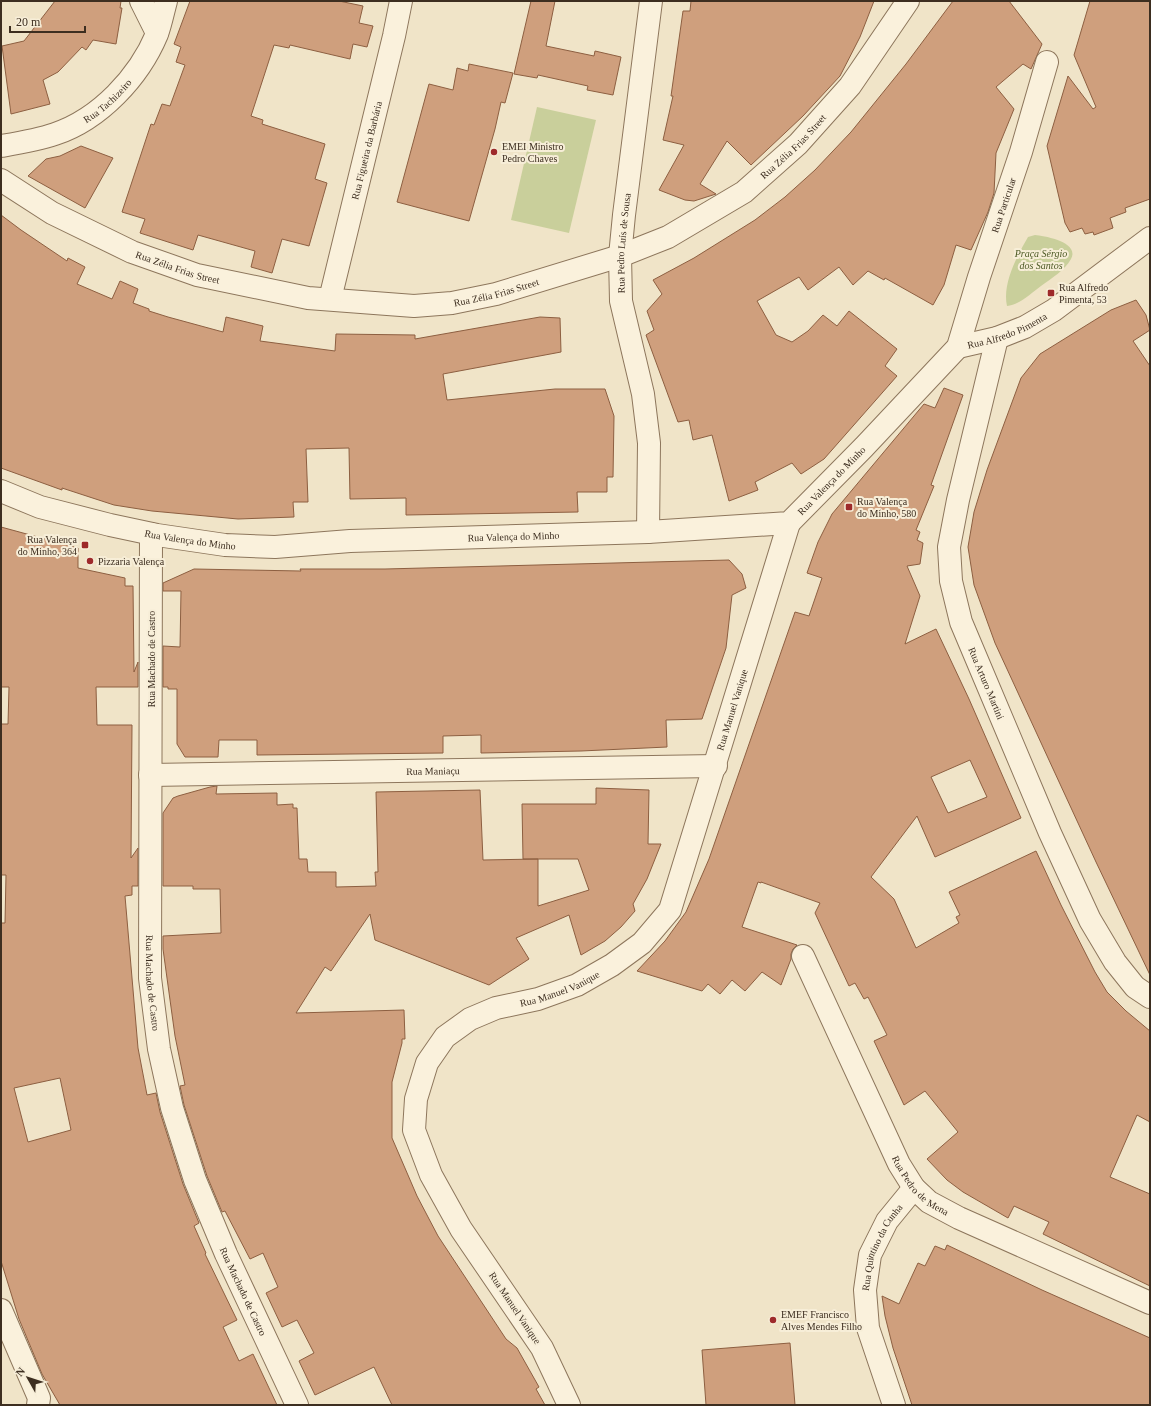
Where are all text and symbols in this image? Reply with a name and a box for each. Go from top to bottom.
scale bar [10,8,85,34]
text: 20 m [16,15,41,29]
street label: Rua Tachizeiro [81,76,133,125]
street label: Rua Figueira da Barbária [349,99,384,201]
street label: Rua Zélia Frias Street [758,111,828,181]
place label: EMEI Ministro Pedro Chaves [502,141,563,164]
marker: EMEI Ministro Pedro Chaves [489,147,499,157]
street label: Rua Particular [989,175,1018,234]
street label: Rua Pedro Luís de Sousa [614,192,632,293]
street label: Rua Zélia Frias Street [134,248,221,285]
park label: Praça Sérgio dos Santos [1014,248,1067,271]
street label: Rua Zélia Frias Street [453,276,540,308]
place label: Rua Alfredo Pimenta, 53 [1059,282,1108,305]
marker: Rua Alfredo Pimenta, 53 [1046,288,1056,298]
street label: Rua Alfredo Pimenta [966,310,1049,350]
street label: Rua Valença do Minho [795,444,867,517]
place label: Rua Valença do Minho, 580 [857,496,916,519]
marker: Rua Valença do Minho, 580 [844,502,854,512]
street label: Rua Valença do Minho [144,527,236,551]
street label: Rua Valença do Minho [467,529,560,543]
place label: Rua Valença do Minho, 364 [18,534,78,557]
marker: Rua Valença do Minho, 364 [80,540,90,550]
marker: Pizzaria Valença [85,556,95,566]
place label: Pizzaria Valença [98,556,165,567]
street label: Rua Machado de Castro [146,611,157,707]
street label: Rua Arturo Martini [967,645,1007,721]
street label: Rua Manuel Vanique [714,667,749,752]
street label: Rua Maniaçu [406,765,460,776]
street label: Rua Machado de Castro [144,935,162,1032]
street label: Rua Manuel Vanique [519,968,601,1008]
street label: Rua Pedro de Mena [890,1154,951,1217]
street label: Rua Quintino da Cunha [859,1201,905,1292]
street label: Rua Machado de Castro [218,1245,269,1337]
street label: Rua Manuel Vanique [487,1270,543,1346]
place label: EMEF Francisco Alves Mendes Filho [781,1309,862,1332]
marker: EMEF Francisco Alves Mendes Filho [768,1315,778,1325]
north arrow [8,1358,48,1398]
text: N [13,1365,27,1379]

